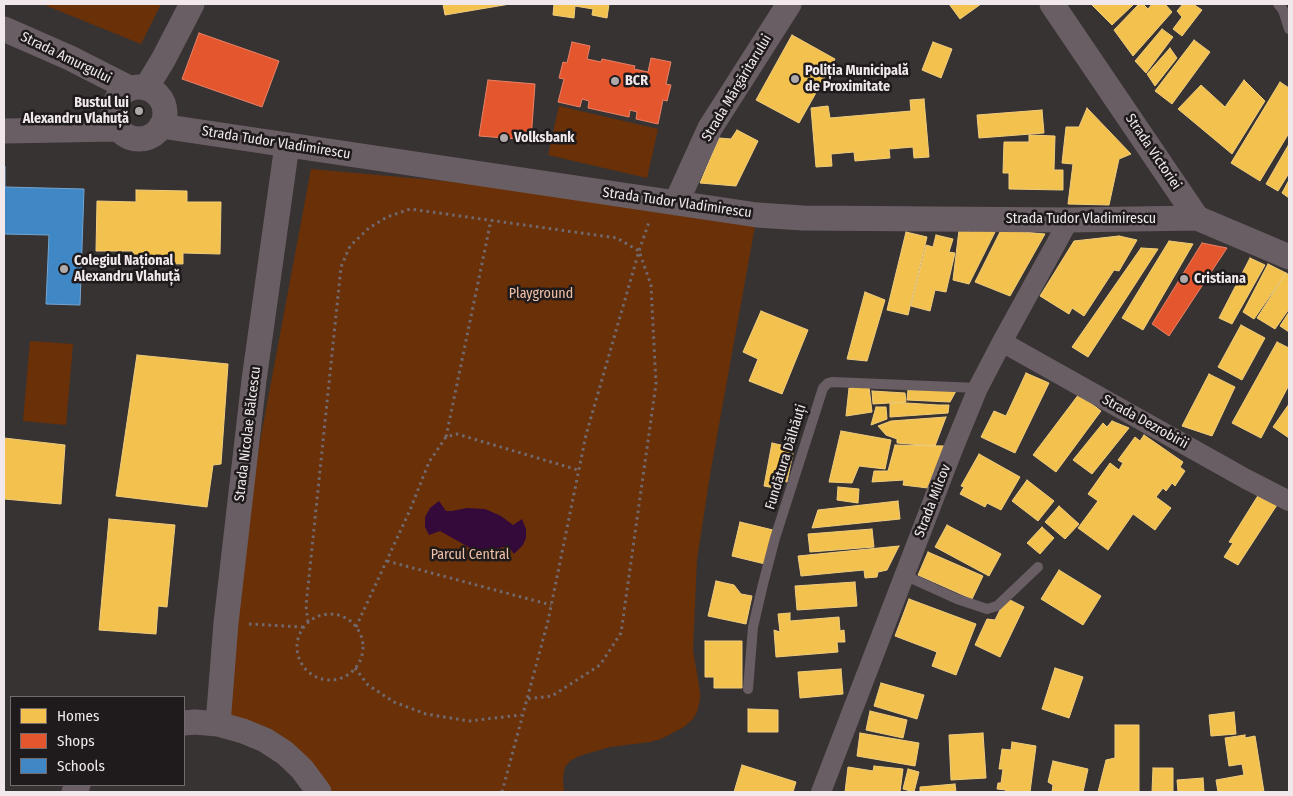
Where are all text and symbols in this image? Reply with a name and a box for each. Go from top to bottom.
street label: Strada Amurgului [18,29,114,87]
street label: Strada Mărgăritarului [698,32,776,144]
place label: Poliția Municipală de Proximitate [805,63,909,95]
place label: BCR [625,73,648,89]
marker: Poliția Municipală de Proximitate [789,73,801,85]
marker: BCR [609,75,621,87]
place label: Bustul lui Alexandru Vlahuță [23,95,129,128]
marker: Bustul lui Alexandru Vlahuță [133,105,145,117]
street label: Strada Victoriei [1122,111,1184,193]
street label: Strada Tudor Vladimirescu [200,123,352,163]
place label: Volksbank [514,130,574,146]
marker: Volksbank [498,132,510,144]
street label: Strada Tudor Vladimirescu [601,184,753,222]
street label: Strada Tudor Vladimirescu [1006,211,1156,227]
place label: Colegiul Național Alexandru Vlahuță [74,253,180,286]
marker: Colegiul Național Alexandru Vlahuță [58,263,70,275]
place label: Cristiana [1194,271,1246,287]
marker: Cristiana [1178,273,1190,285]
park label: Playground [509,286,573,302]
street label: Strada Nicolae Bălcescu [231,365,265,503]
street label: Strada Dezrobirii [1099,391,1191,453]
street label: Fundătura Dălhăuți [762,402,810,512]
street label: Strada Milcov [911,462,955,540]
park label: Parcul Central [431,547,509,563]
legend [10,696,185,786]
text: Homes [57,707,99,725]
text: Shops [57,732,95,750]
text: Schools [57,757,105,775]

